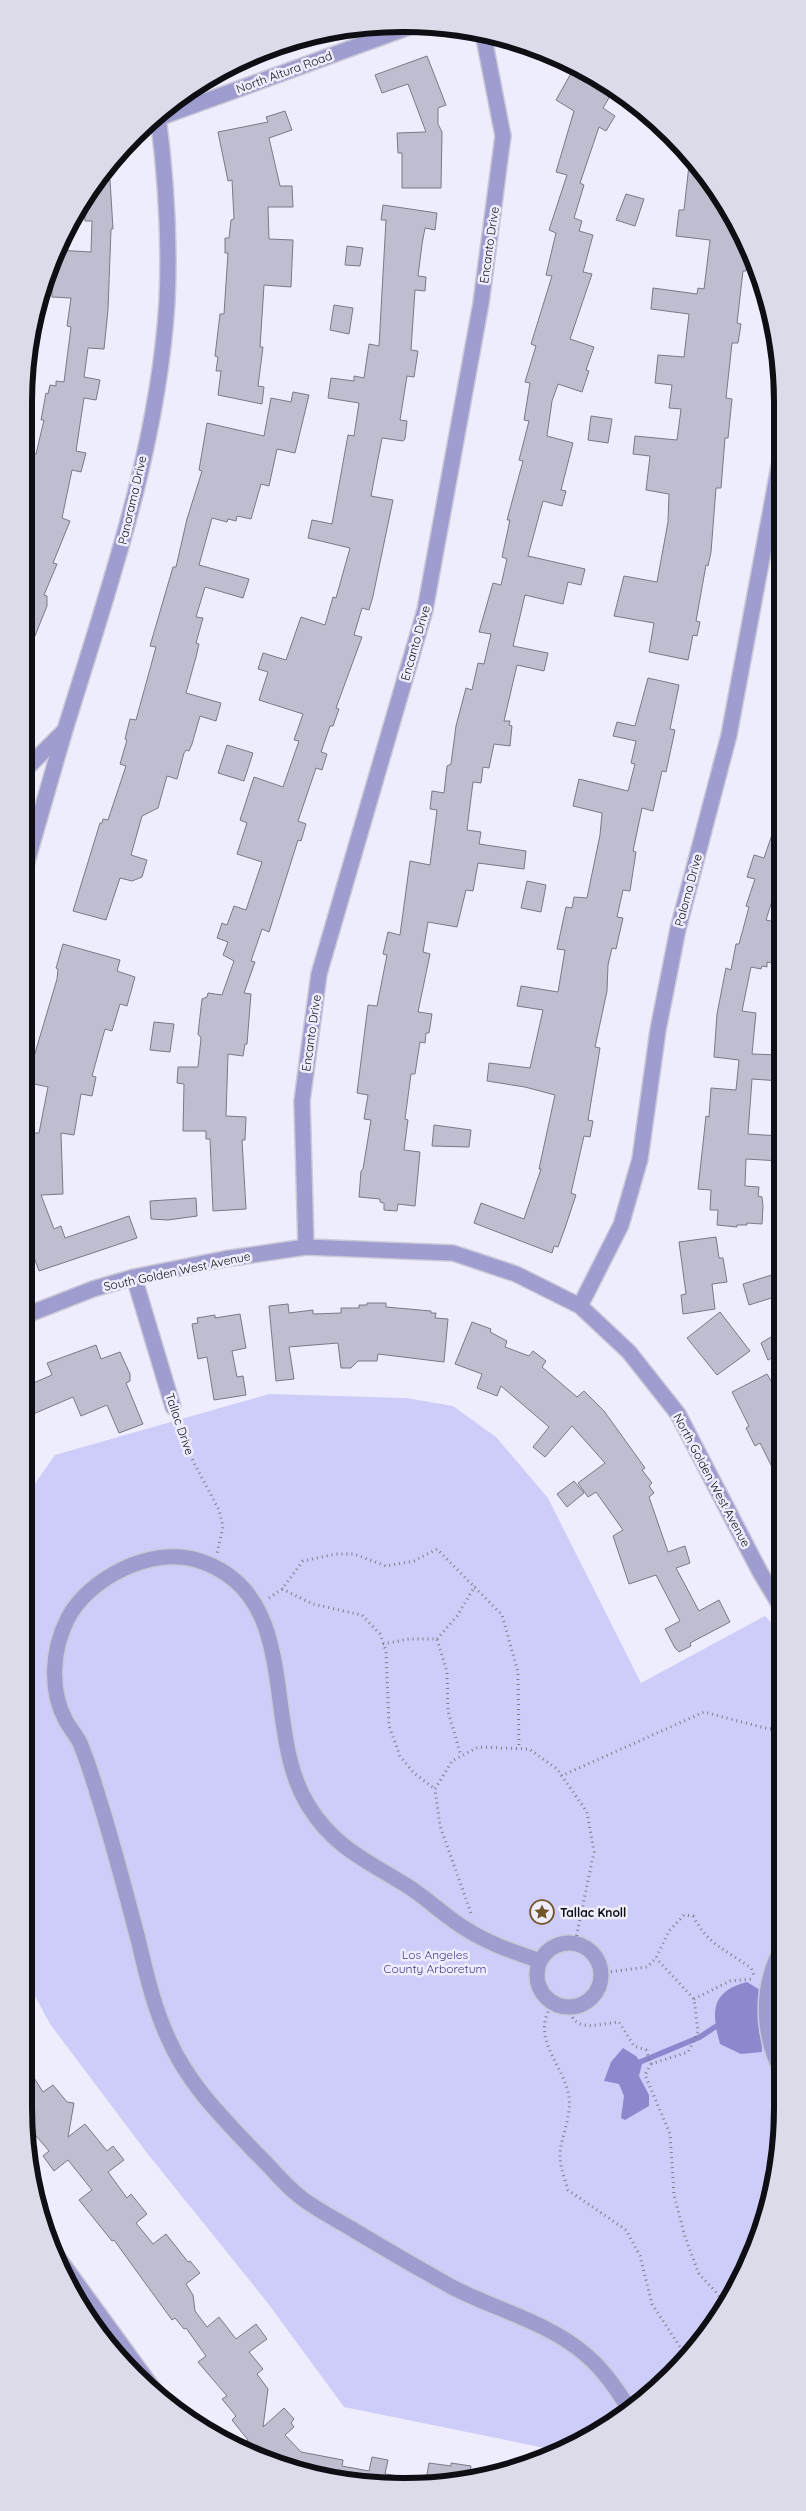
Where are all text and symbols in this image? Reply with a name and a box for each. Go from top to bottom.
street label: North Altura Road [234,48,334,96]
street label: Encanto Drive [476,205,502,284]
street label: Panorama Drive [114,454,150,546]
street label: Encanto Drive [397,603,433,682]
street label: Paloma Drive [671,852,705,928]
street label: Encanto Drive [298,993,324,1072]
street label: South Golden West Avenue [102,1248,252,1294]
street label: Tallac Drive [162,1391,198,1457]
street label: North Golden West Avenue [670,1410,754,1550]
place icon: Tallac Knoll [529,1899,555,1925]
place label: Tallac Knoll [560,1905,626,1920]
park label: Los Angeles County Arboretum [384,1947,486,1976]

